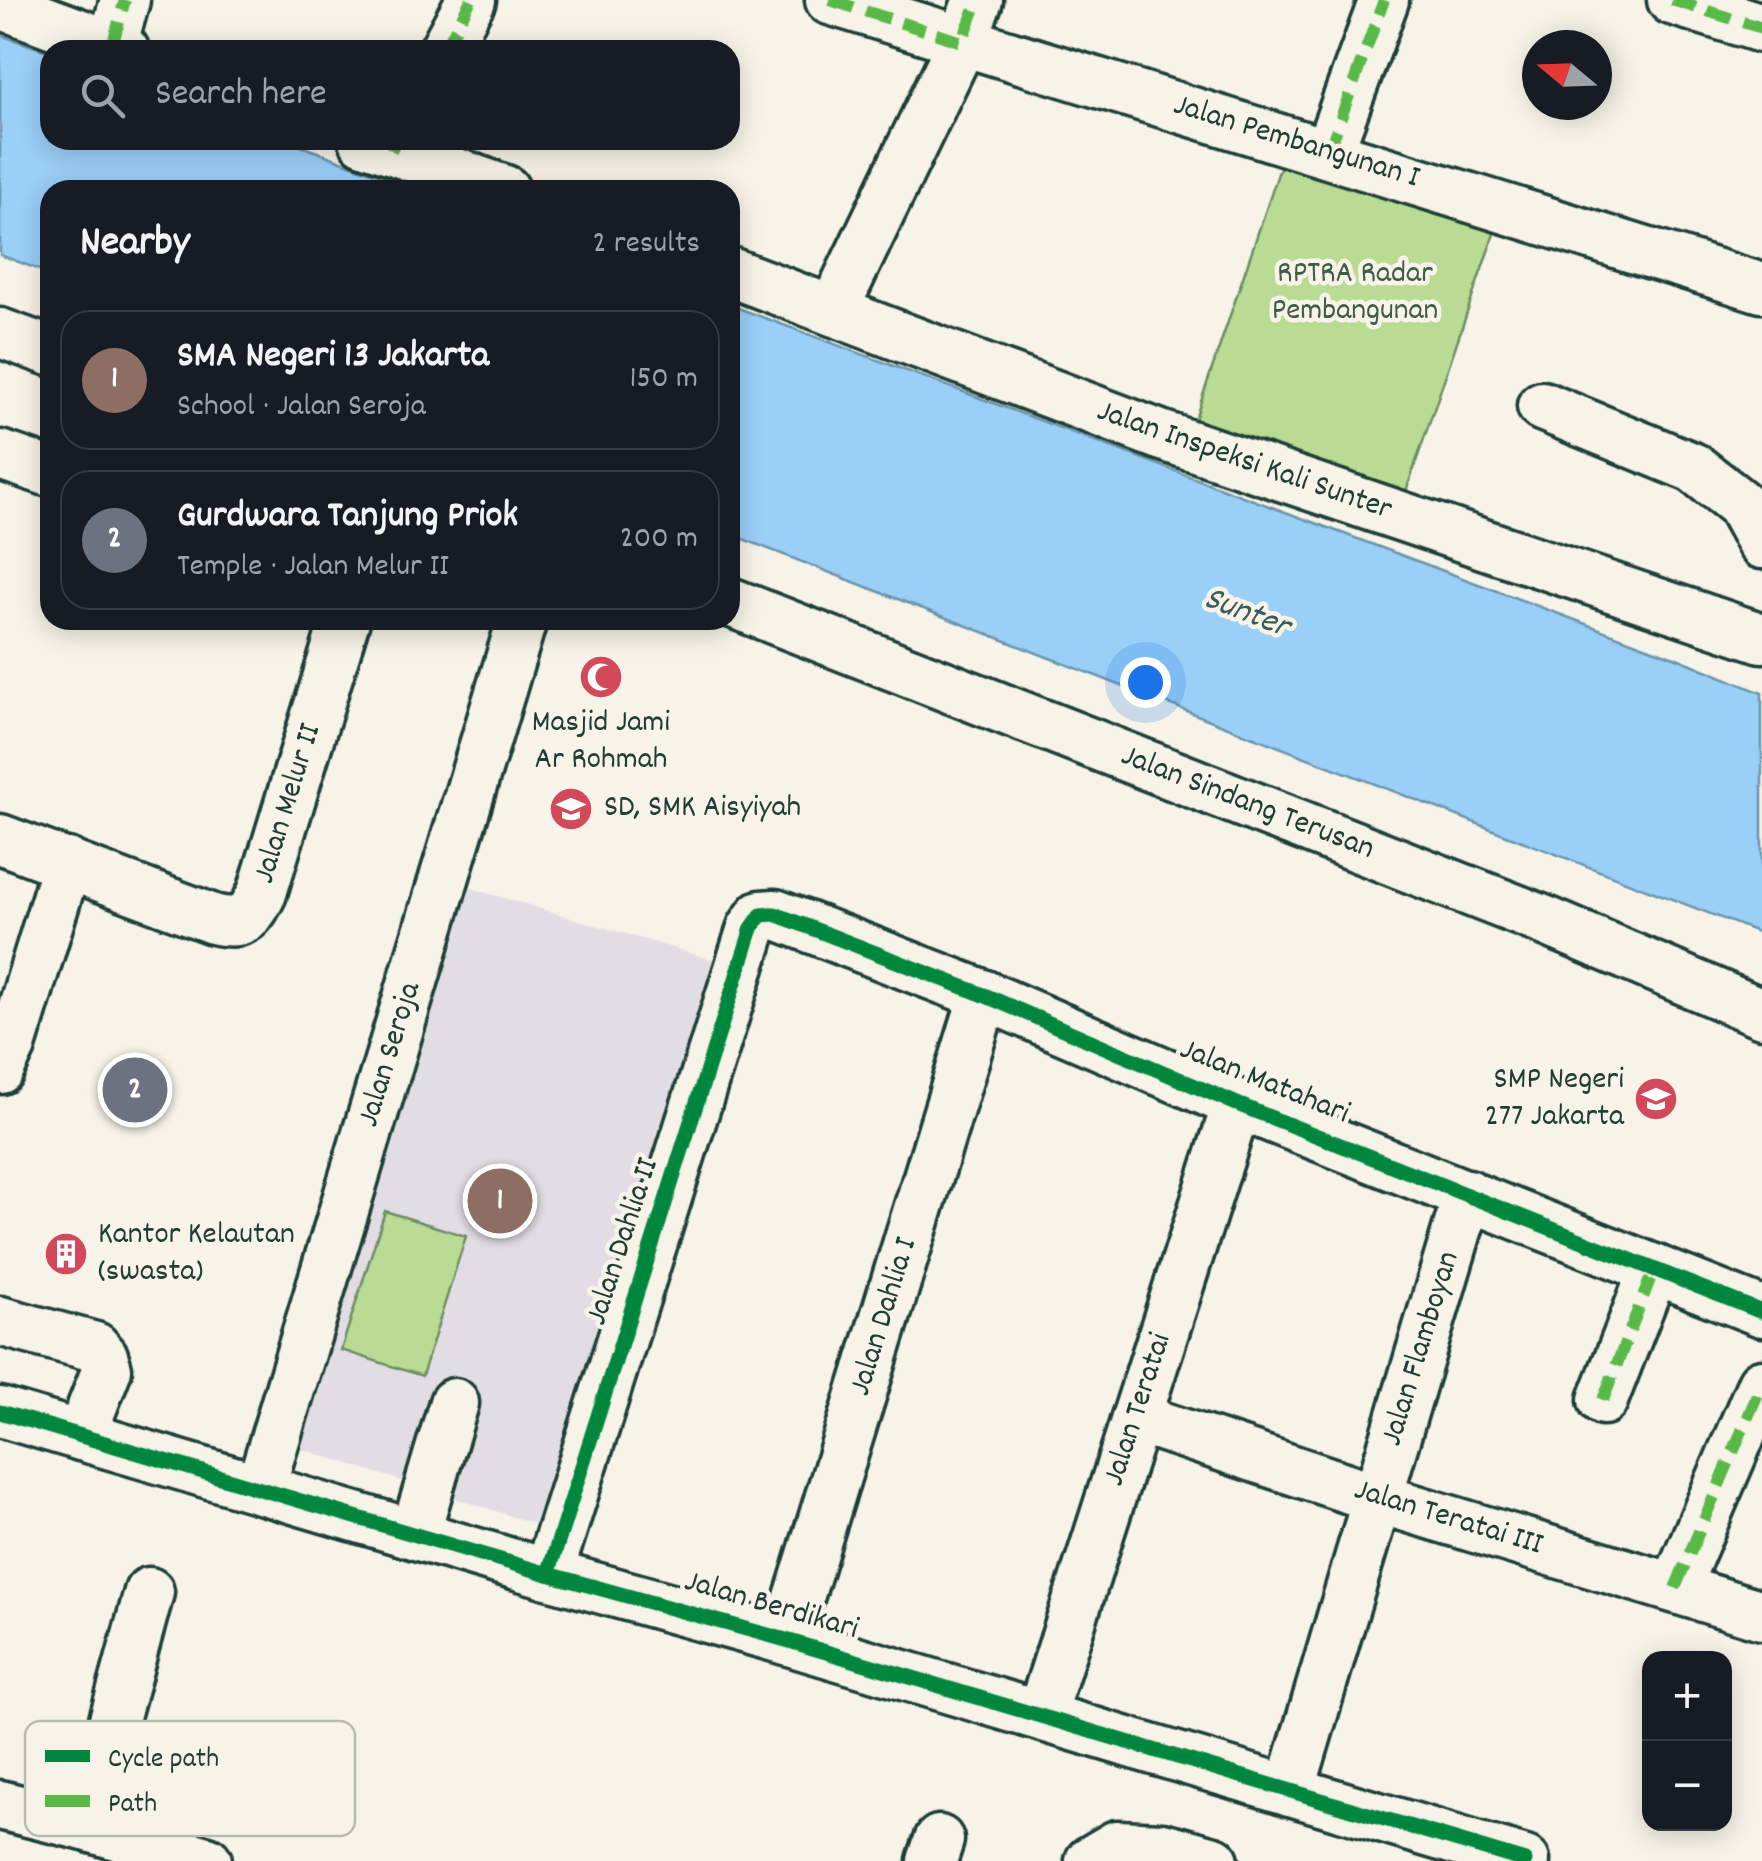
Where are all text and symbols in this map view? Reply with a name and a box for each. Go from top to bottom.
north arrow [1522,30,1612,120]
search box [40,40,740,150]
icon: search [75,68,130,123]
text: Search here [155,68,327,123]
street label: Jalan Pembangunan I [1167,84,1425,202]
text: Nearby [80,215,190,275]
text: 2 results [593,222,700,268]
park label: RPTRA Radar Pembangunan [1272,252,1438,335]
text: SMA Negeri 13 Jakarta [177,330,489,385]
text: 1 [111,357,118,403]
text: 150 m [629,357,698,403]
text: School · Jalan Seroja [177,385,426,431]
street label: Jalan Inspeksi Kali Sunter [1090,390,1398,534]
text: Gurdwara Tanjung Priok [177,490,518,545]
text: 2 [108,517,121,563]
text: 200 m [620,517,698,563]
text: Temple · Jalan Melur II [177,545,449,591]
water label: Sunter [1196,575,1300,655]
mosque icon: Masjid Jami Ar Rohmah [578,654,624,700]
your location [1120,657,1171,708]
place label: Masjid Jami Ar Rohmah [532,701,670,784]
street label: Jalan Melur II [243,718,335,889]
street label: Jalan Sindang Terusan [1114,734,1380,874]
school or university icon: SD, SMK Aisyiyah [548,786,594,832]
place label: SD, SMK Aisyiyah [604,786,801,832]
street label: Jalan Seroja [347,976,435,1133]
street label: Jalan Matahari [1172,1028,1356,1138]
pin: 2 [102,1052,168,1128]
place label: SMP Negeri 277 Jakarta [1485,1058,1625,1141]
school or university icon: SMP Negeri 277 Jakarta [1633,1076,1679,1122]
street label: Jalan Dahlia II [575,1152,673,1331]
pin: 1 [468,1164,532,1238]
place label: Kantor Kelautan (swasta) [98,1213,295,1296]
building icon: Kantor Kelautan (swasta) [43,1231,89,1277]
street label: Jalan Dahlia I [839,1232,931,1402]
street label: Jalan Flamboyan [1371,1246,1473,1452]
street label: Jalan Teratai [1093,1328,1185,1492]
street label: Jalan Teratai III [1348,1469,1548,1570]
street label: Jalan Berdikari [679,1560,864,1654]
map controls [1642,1651,1732,1831]
button: + [1642,1651,1732,1741]
legend [25,1721,355,1836]
text: Cycle path [108,1741,219,1781]
button: − [1642,1741,1732,1831]
text: Path [108,1786,157,1826]

